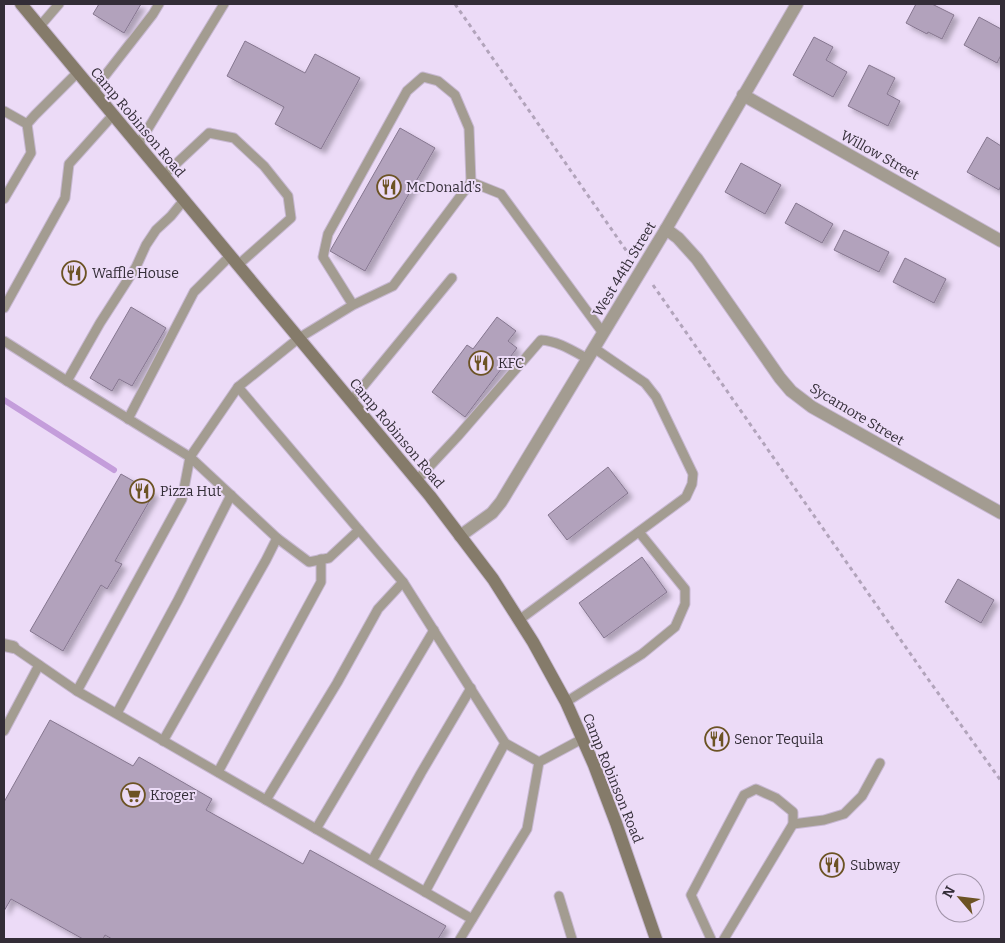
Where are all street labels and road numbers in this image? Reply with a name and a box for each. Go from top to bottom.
street label: Camp Robinson Road [87,64,189,181]
street label: Willow Street [837,127,922,184]
street label: West 44th Street [589,219,660,320]
street label: Camp Robinson Road [346,375,448,492]
street label: Sycamore Street [807,380,907,449]
street label: Camp Robinson Road [579,711,646,845]

